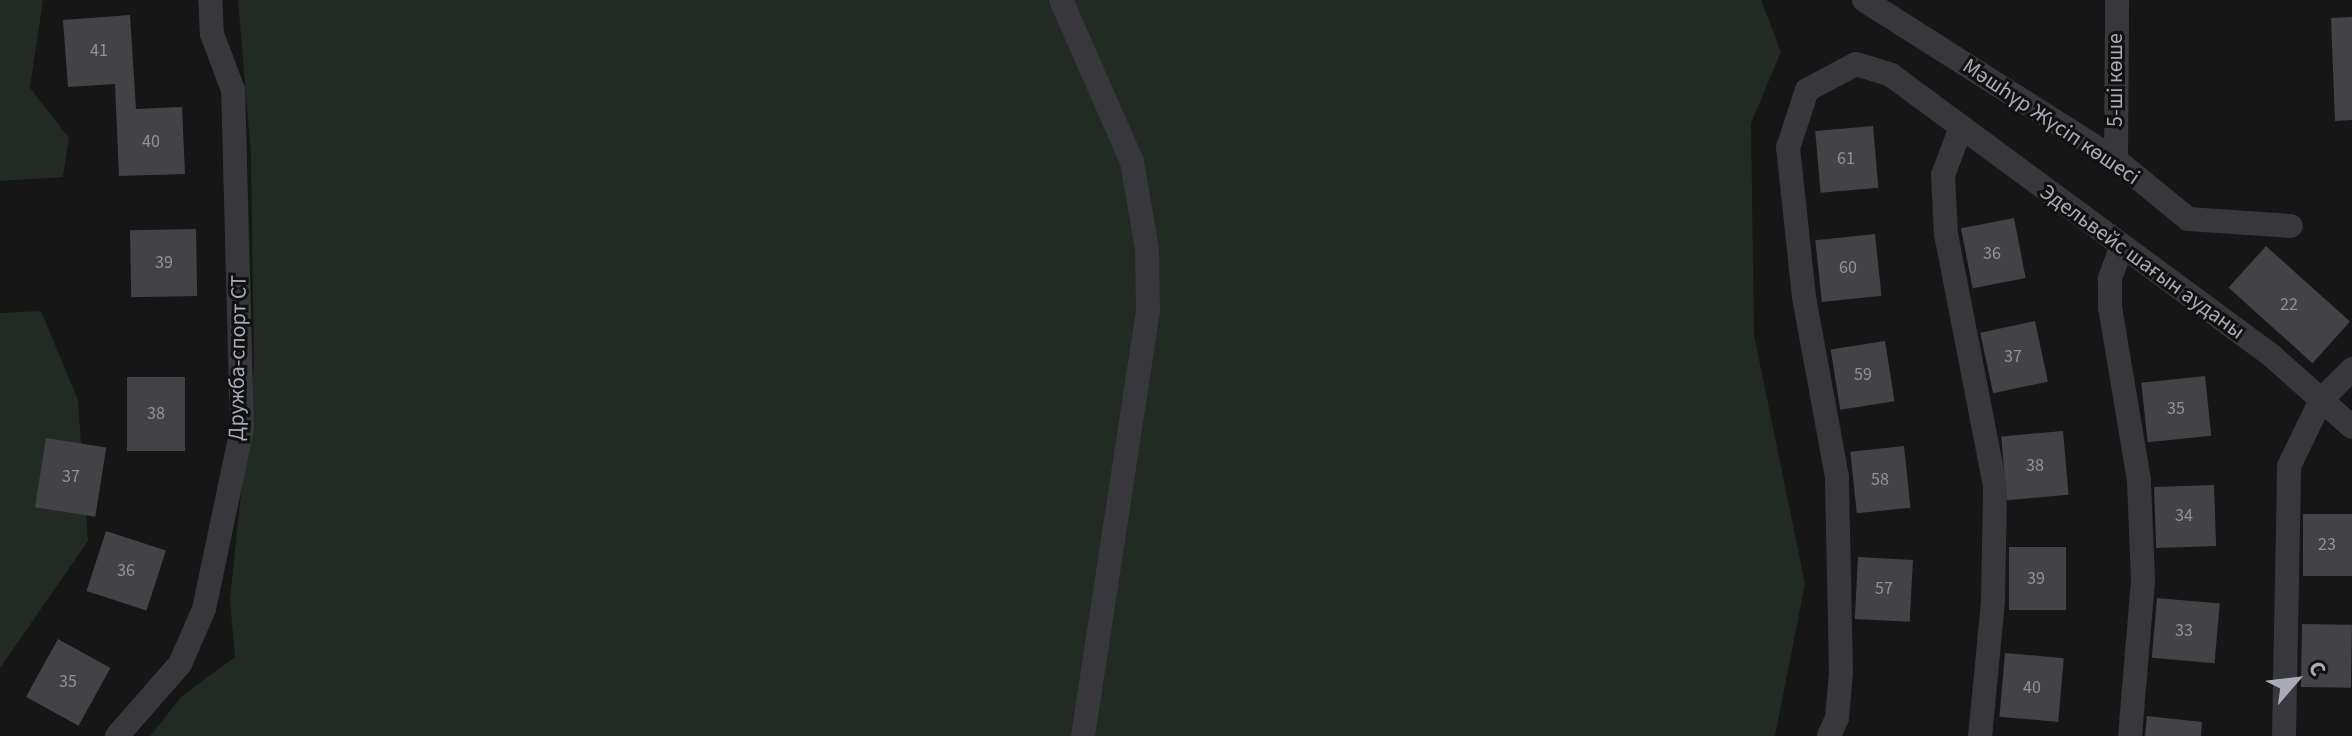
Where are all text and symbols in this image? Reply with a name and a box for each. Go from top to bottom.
street label: 5-ші көше [2103,33,2129,127]
house number: 41 [90,40,108,62]
street label: Мәшhүр Жүсіп көшесі [1958,53,2144,191]
house number: 40 [142,131,160,153]
house number: 61 [1837,148,1855,170]
street label: Эдельвейс шағын ауданы [2035,179,2249,345]
house number: 36 [1983,243,2001,265]
house number: 39 [155,252,173,274]
house number: 60 [1839,257,1857,279]
street label: Дружба-спорт СТ [223,275,253,441]
house number: 22 [2280,294,2298,316]
house number: 37 [2004,346,2022,368]
house number: 59 [1854,364,1872,386]
house number: 35 [2167,398,2185,420]
house number: 38 [147,403,165,425]
house number: 38 [2026,455,2044,477]
house number: 37 [62,466,80,488]
house number: 58 [1871,469,1889,491]
house number: 34 [2175,505,2193,527]
house number: 23 [2318,534,2336,556]
house number: 36 [117,560,135,582]
house number: 39 [2027,568,2045,590]
house number: 57 [1875,578,1893,600]
house number: 33 [2175,620,2193,642]
north arrow [2256,640,2336,720]
text: С [2300,656,2334,682]
house number: 35 [59,671,77,693]
house number: 40 [2023,677,2041,699]

